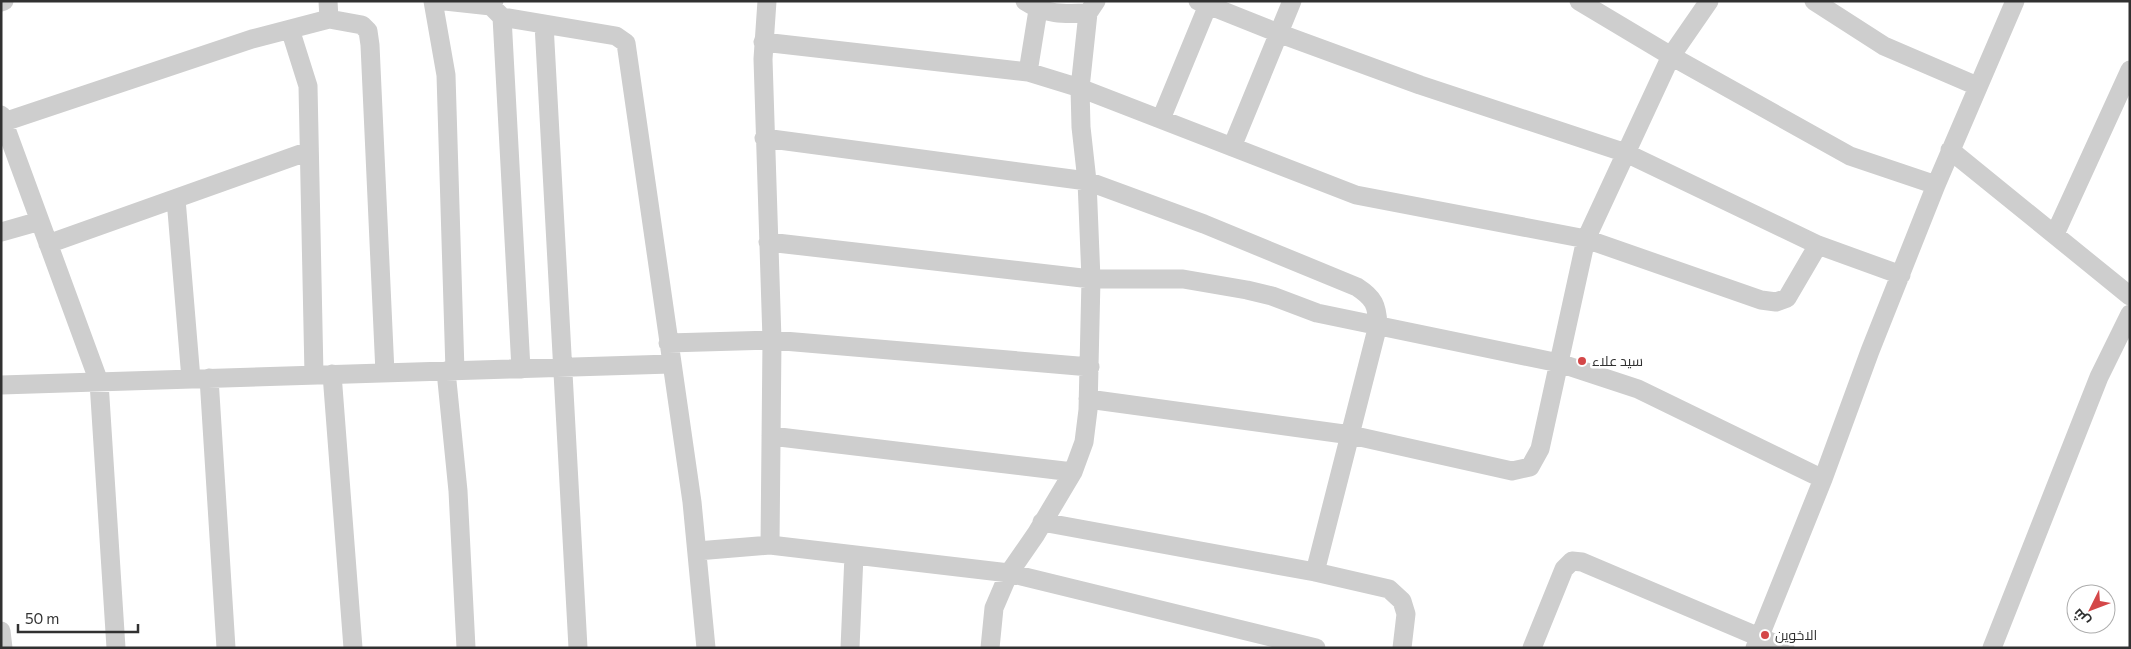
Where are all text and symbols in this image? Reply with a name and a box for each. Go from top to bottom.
place label: سيد علاء [1592,352,1643,369]
marker: سيد علاء [1576,355,1588,367]
north arrow [2066,584,2116,634]
scale bar [18,602,138,634]
text: ش [2069,605,2094,630]
text: 50 m [25,609,59,627]
place label: الاخوين [1775,626,1817,643]
marker: الاخوين [1759,629,1771,641]

